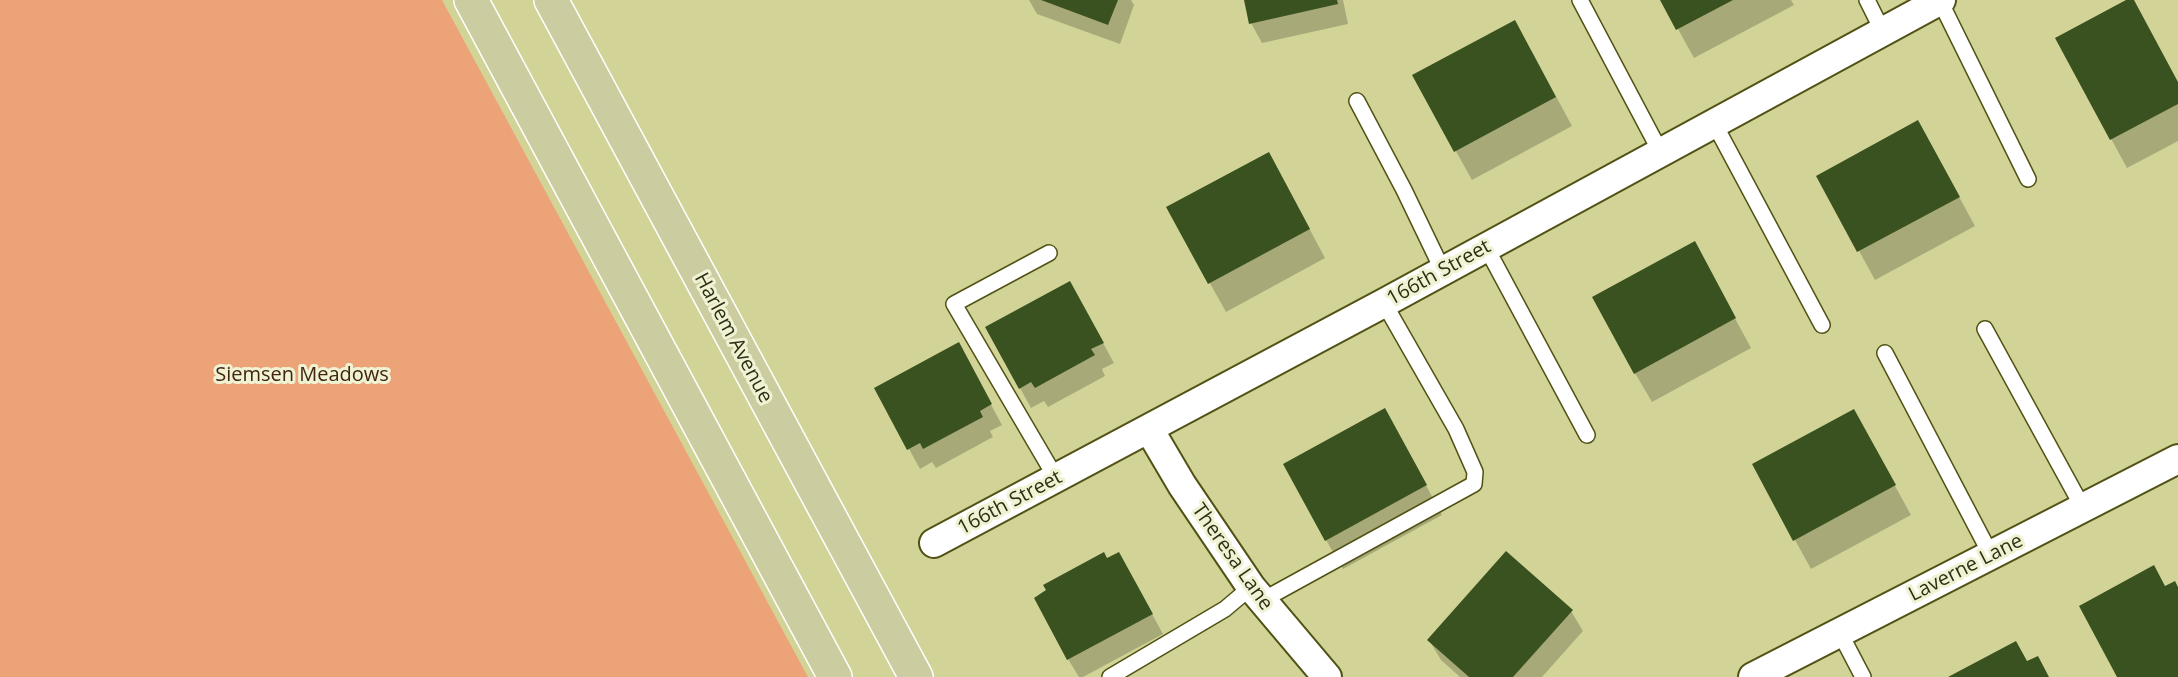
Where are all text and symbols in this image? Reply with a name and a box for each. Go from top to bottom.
street label: 166th Street [1383,235,1495,311]
street label: Harlem Avenue [689,269,777,407]
park label: Siemsen Meadows [215,363,389,387]
street label: 166th Street [954,465,1066,541]
street label: Theresa Lane [1186,499,1278,615]
street label: Laverne Lane [1905,529,2027,607]

